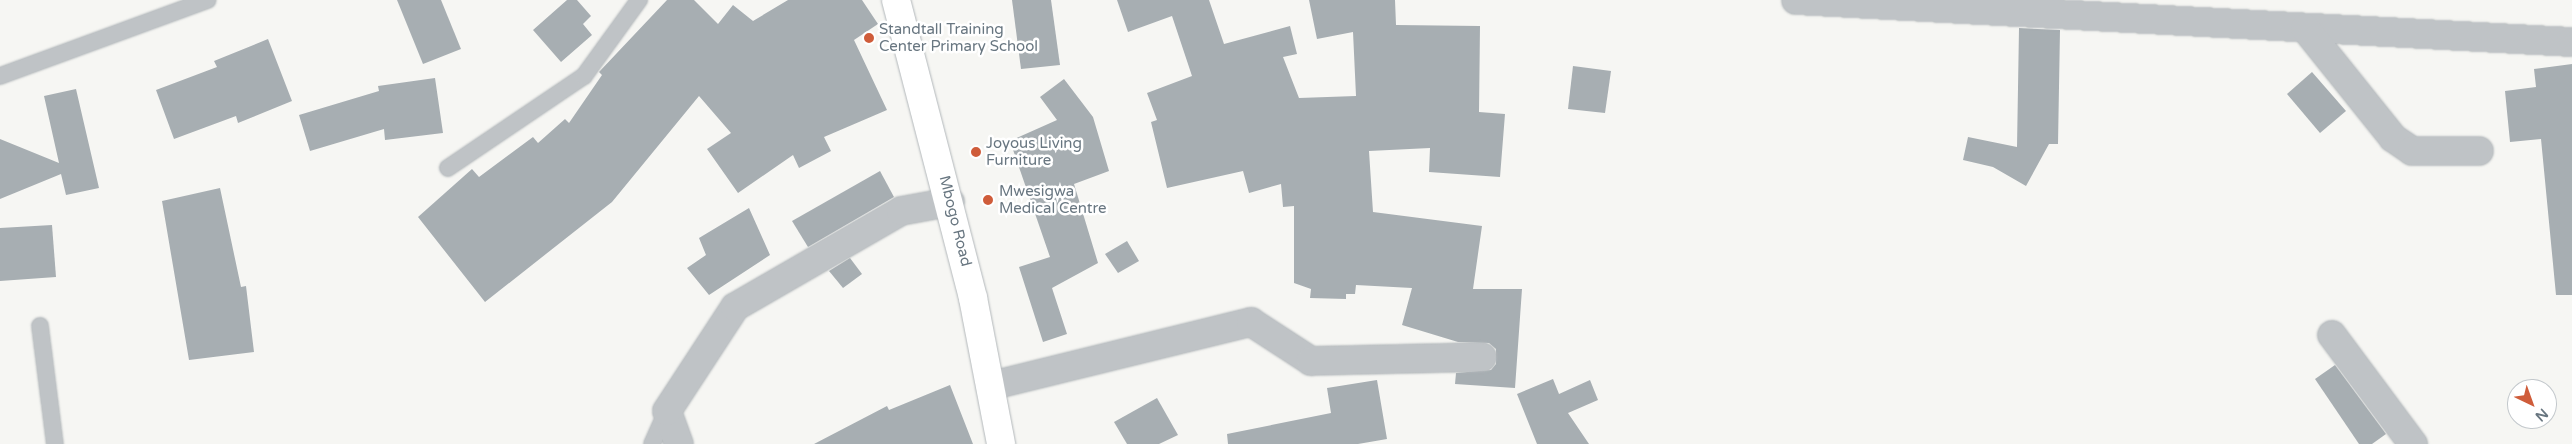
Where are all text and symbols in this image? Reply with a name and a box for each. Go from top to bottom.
place label: Standtall Training Center Primary School [879,20,1038,55]
marker: Standtall Training Center Primary School [863,32,875,44]
place label: Joyous Living Furniture [986,134,1082,169]
marker: Joyous Living Furniture [970,146,982,158]
street label: Mbogo Road [935,174,975,268]
place label: Mwesigwa Medical Centre [999,182,1106,217]
marker: Mwesigwa Medical Centre [981,193,995,207]
north arrow [2507,379,2557,429]
text: N [2532,405,2552,425]

